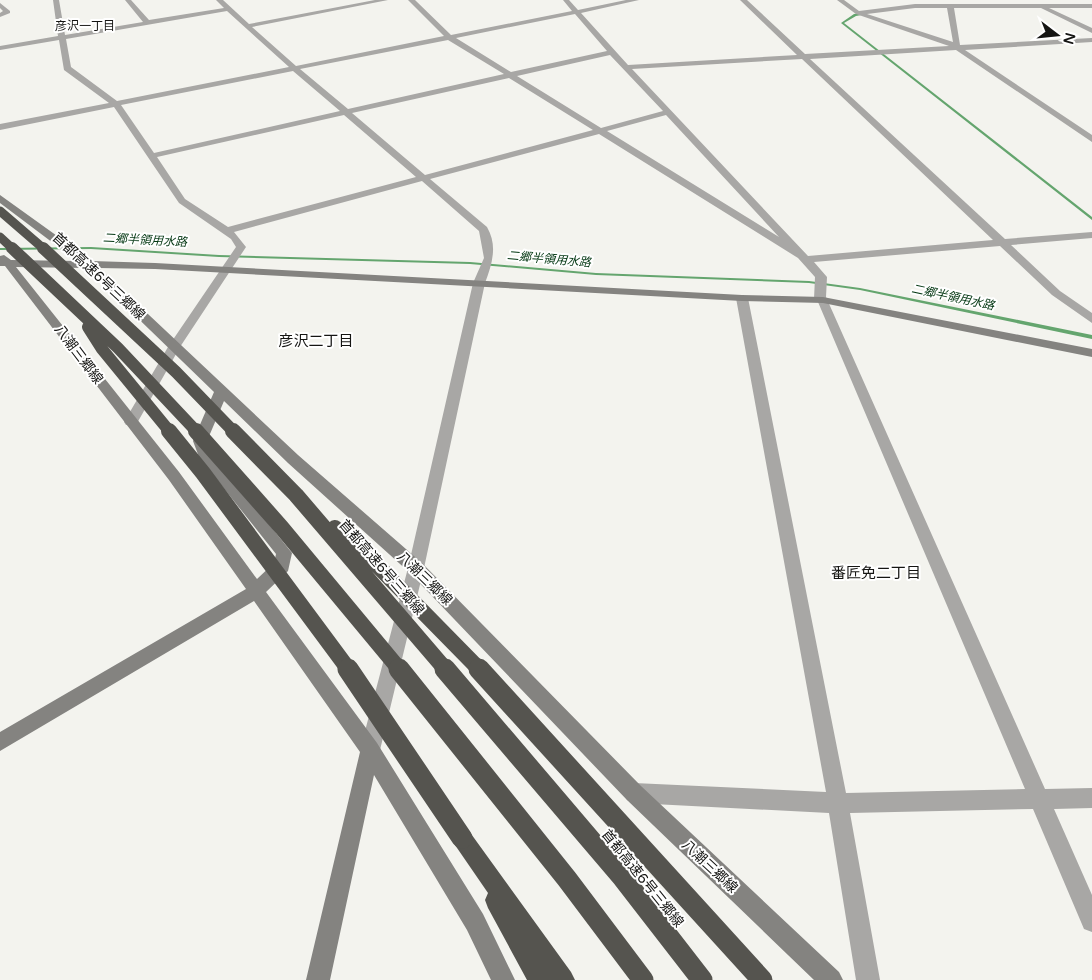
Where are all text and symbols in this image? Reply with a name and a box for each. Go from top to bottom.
north arrow [1032,10,1082,60]
district label: 彦沢一丁目 [55,19,115,33]
text: N [1059,31,1079,46]
street label: 首都高速6号三郷線 [49,229,149,324]
water label: 二郷半領用水路 [103,231,188,249]
water label: 二郷半領用水路 [507,248,592,270]
water label: 二郷半領用水路 [910,281,997,313]
street label: 八潮三郷線 [51,321,106,387]
district label: 彦沢二丁目 [278,332,354,350]
street label: 首都高速6号三郷線 [336,516,428,618]
street label: 八潮三郷線 [394,548,456,609]
district label: 番匠免二丁目 [831,564,921,582]
street label: 首都高速6号三郷線 [598,826,687,931]
street label: 八潮三郷線 [678,836,741,896]

